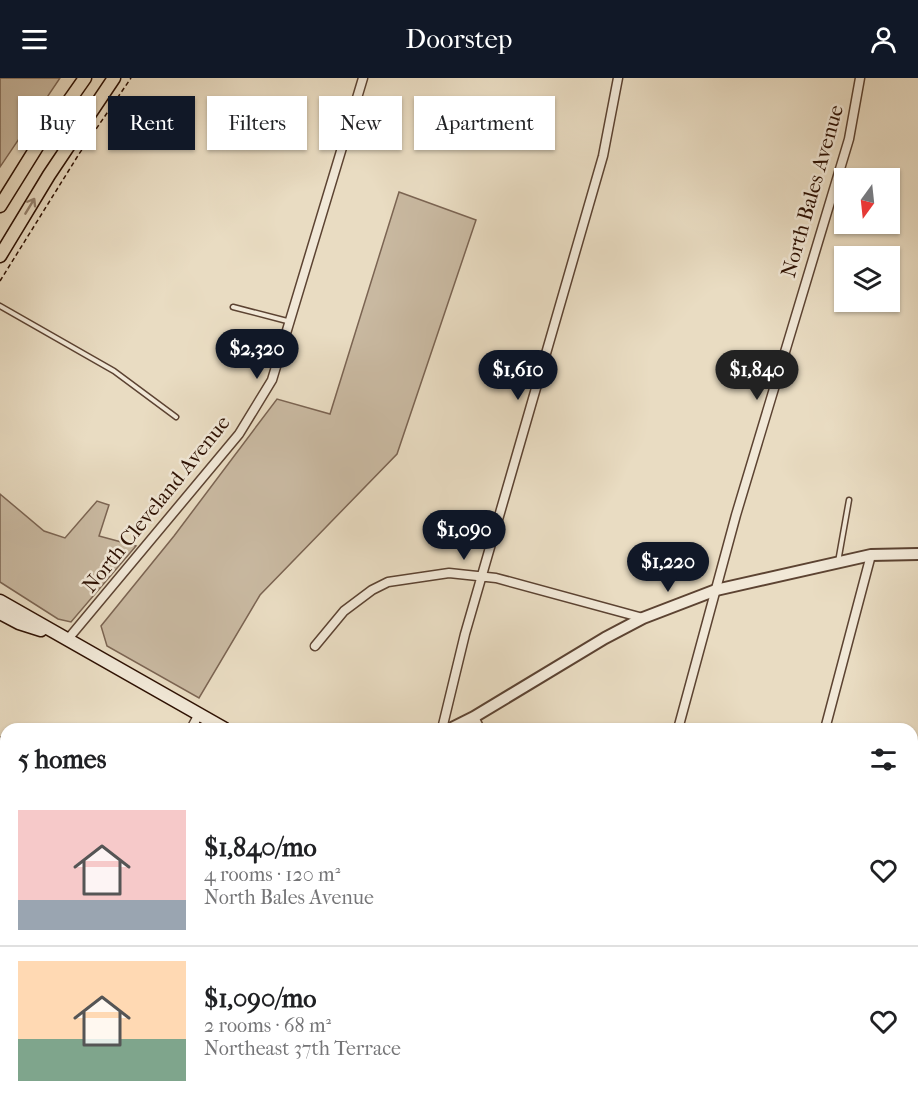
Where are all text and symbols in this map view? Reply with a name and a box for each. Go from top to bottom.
icon: menu [18,23,51,56]
text: Doorstep [406,23,512,55]
icon: person [867,23,900,56]
chip: Buy [18,96,96,150]
chip: Rent [108,96,195,150]
chip: Filters [207,96,307,150]
chip: New [319,96,402,150]
chip: Apartment [414,96,555,150]
street label: North Bales Avenue [776,102,848,280]
north arrow [834,168,900,234]
map controls [834,168,900,312]
one-way arrow [25,198,37,215]
button: layers [834,246,900,312]
pin: $2,320 [208,329,306,380]
text: $2,320 [230,337,284,360]
pin: $1,610 [469,350,567,401]
pin: $1,840 [708,350,806,401]
text: $1,610 [493,358,543,381]
text: $1,840 [729,358,785,381]
street label: North Cleveland Avenue [77,411,235,597]
pin: $1,090 [415,510,513,561]
text: $1,090 [437,518,491,541]
pin: $1,220 [619,542,717,593]
text: $1,220 [641,550,695,573]
icon: filters [867,743,900,776]
text: 5 homes [18,744,106,775]
text: $1,840/mo [204,832,317,863]
icon: home [66,834,138,906]
icon: heart [867,854,900,887]
text: 4 rooms · 120 m² [204,863,340,886]
text: North Bales Avenue [204,886,374,909]
text: $1,090/mo [204,983,316,1014]
icon: home [66,985,138,1057]
icon: heart [867,1005,900,1038]
text: 2 rooms · 68 m² [204,1014,331,1037]
text: Northeast 37th Terrace [204,1037,401,1060]

